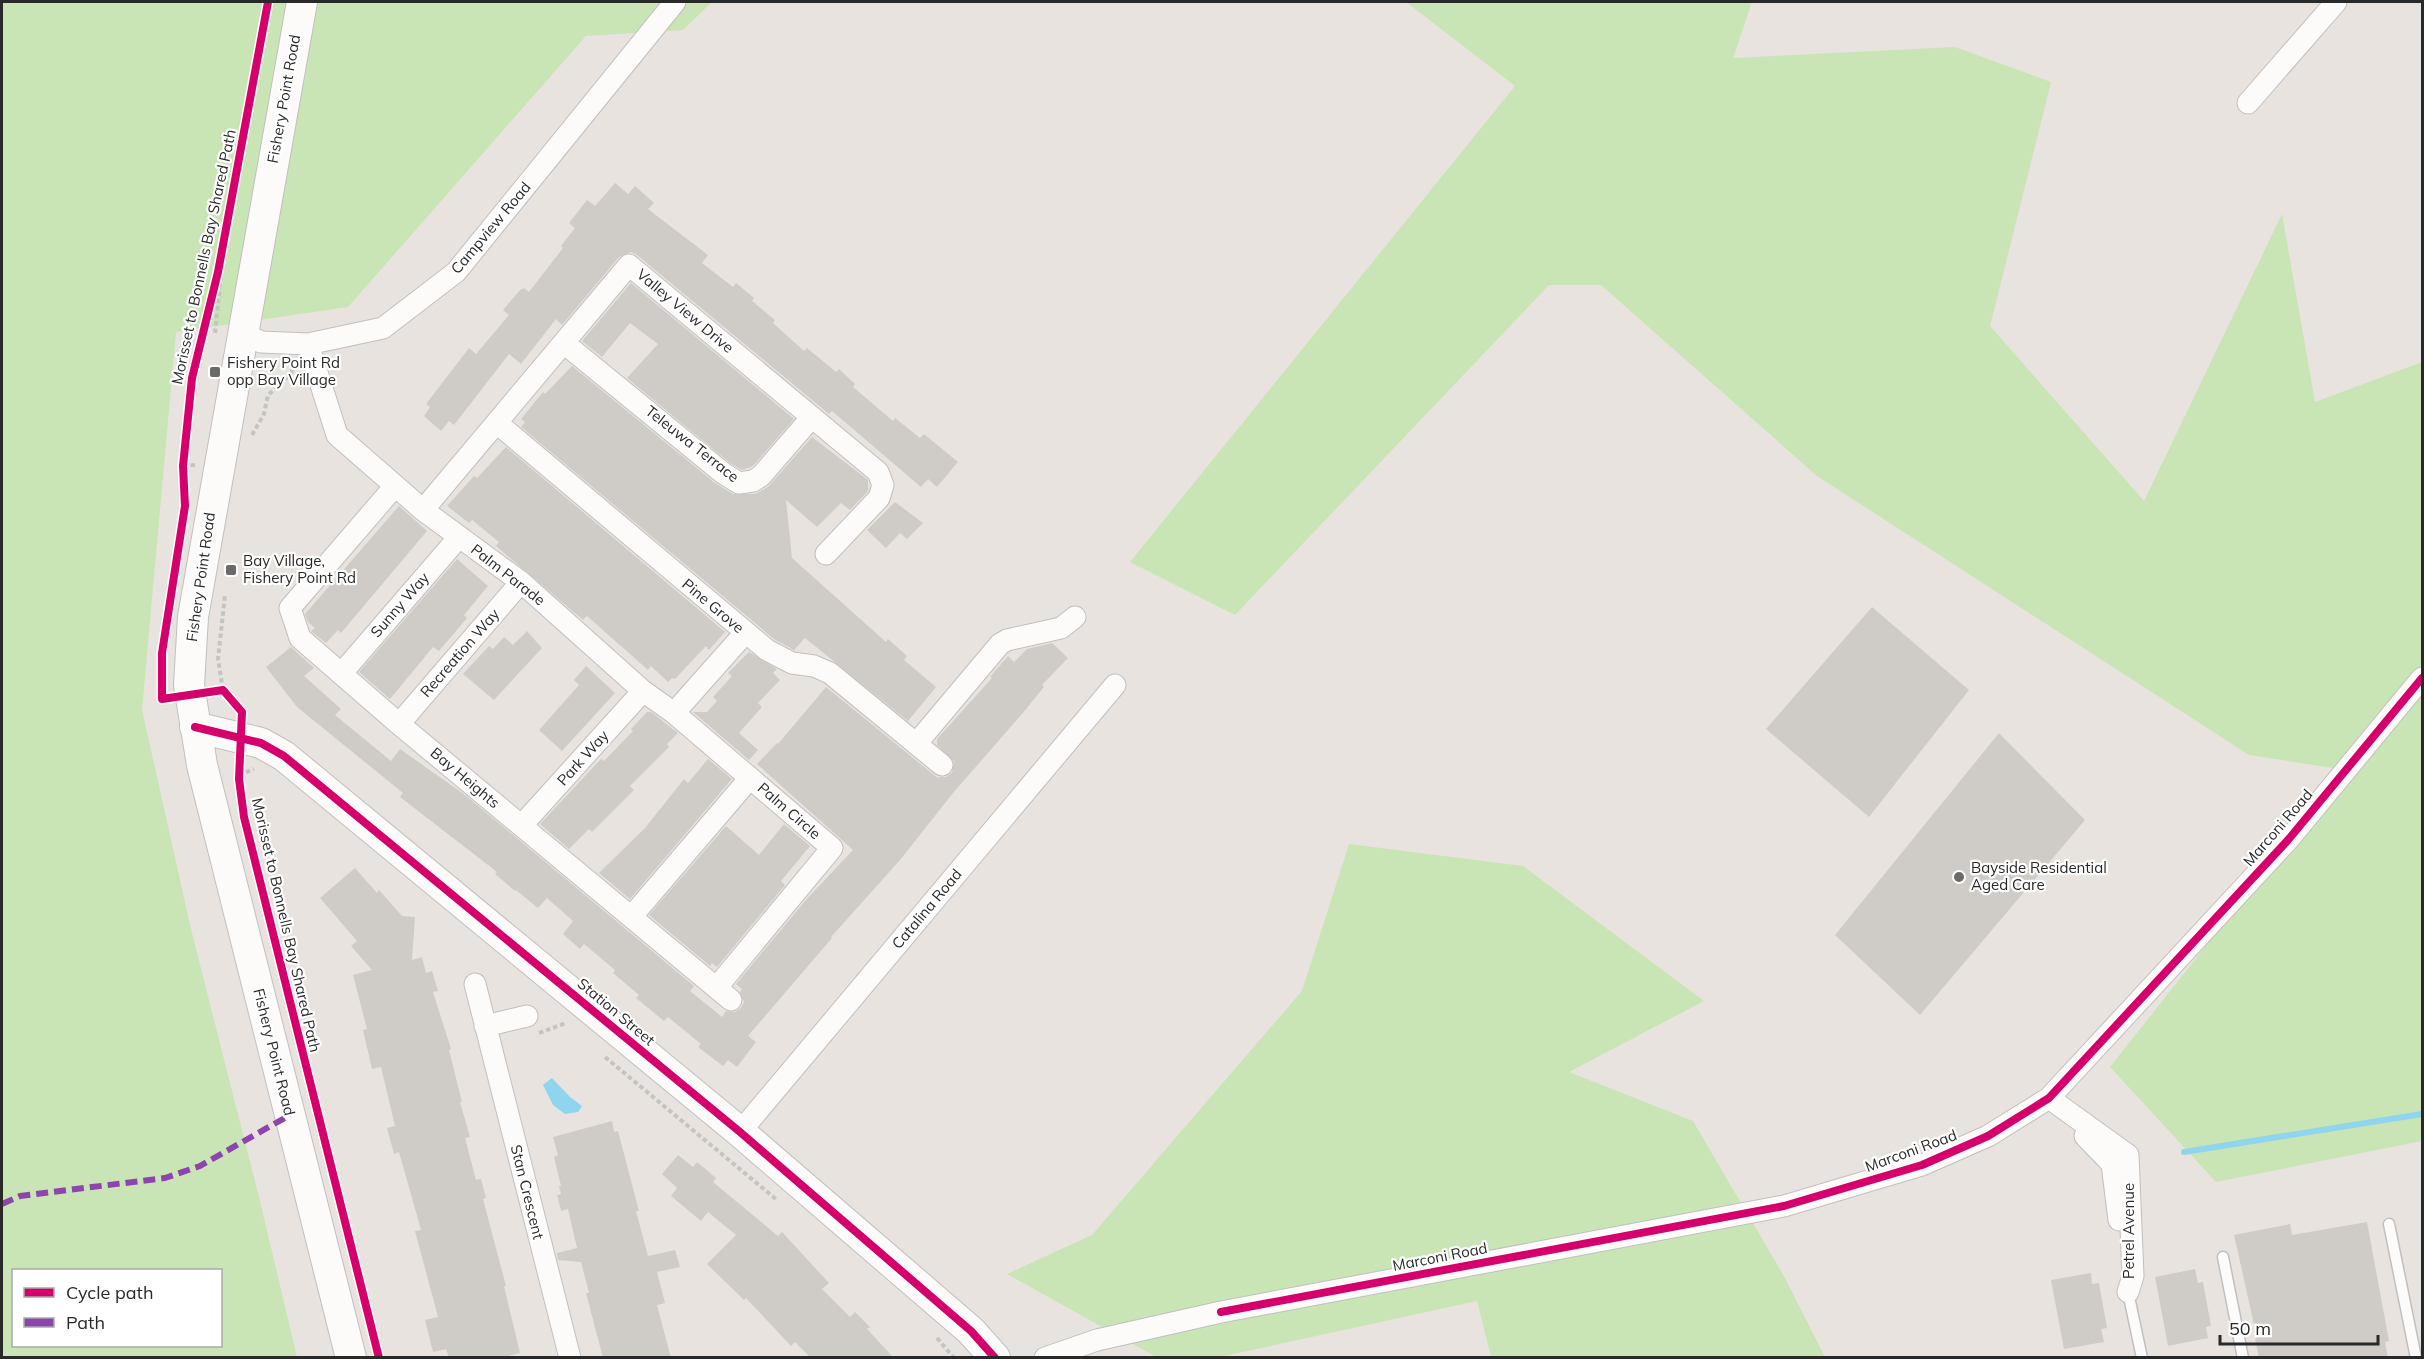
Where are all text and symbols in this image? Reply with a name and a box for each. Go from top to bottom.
street label: Fishery Point Road [263,33,304,165]
street label: Morisset to Bonnells Bay Shared Path [167,128,240,386]
street label: Campview Road [447,178,535,278]
street label: Valley View Drive [633,264,738,357]
place label: Fishery Point Rd opp Bay Village [227,353,340,389]
marker: Fishery Point Rd opp Bay Village [208,365,222,379]
street label: Teleuwa Terrace [642,401,743,486]
street label: Fishery Point Road [182,511,219,643]
street label: Palm Parade [467,540,549,609]
place label: Bay Village, Fishery Point Rd [243,551,356,587]
marker: Bay Village, Fishery Point Rd [224,563,238,577]
street label: Sunny Way [366,568,433,641]
street label: Pine Grove [678,574,748,637]
street label: Recreation Way [416,604,503,701]
street label: Park Way [553,726,613,789]
street label: Bay Heights [427,743,504,812]
street label: Palm Circle [754,778,825,843]
street label: Marconi Road [2239,785,2316,870]
street label: Morisset to Bonnells Bay Shared Path [248,796,325,1054]
place label: Bayside Residential Aged Care [1971,858,2107,894]
street label: Catalina Road [888,865,966,953]
marker: Bayside Residential Aged Care [1952,870,1966,884]
street label: Station Street [574,974,659,1049]
street label: Fishery Point Road [249,986,299,1117]
street label: Marconi Road [1862,1125,1959,1176]
street label: Stan Crescent [507,1143,548,1241]
street label: Petrel Avenue [2119,1183,2138,1279]
street label: Marconi Road [1391,1238,1489,1275]
legend [12,1269,222,1347]
text: Cycle path [66,1281,153,1304]
scale bar [2220,1308,2378,1346]
text: Path [66,1311,105,1334]
text: 50 m [2229,1317,2271,1340]

